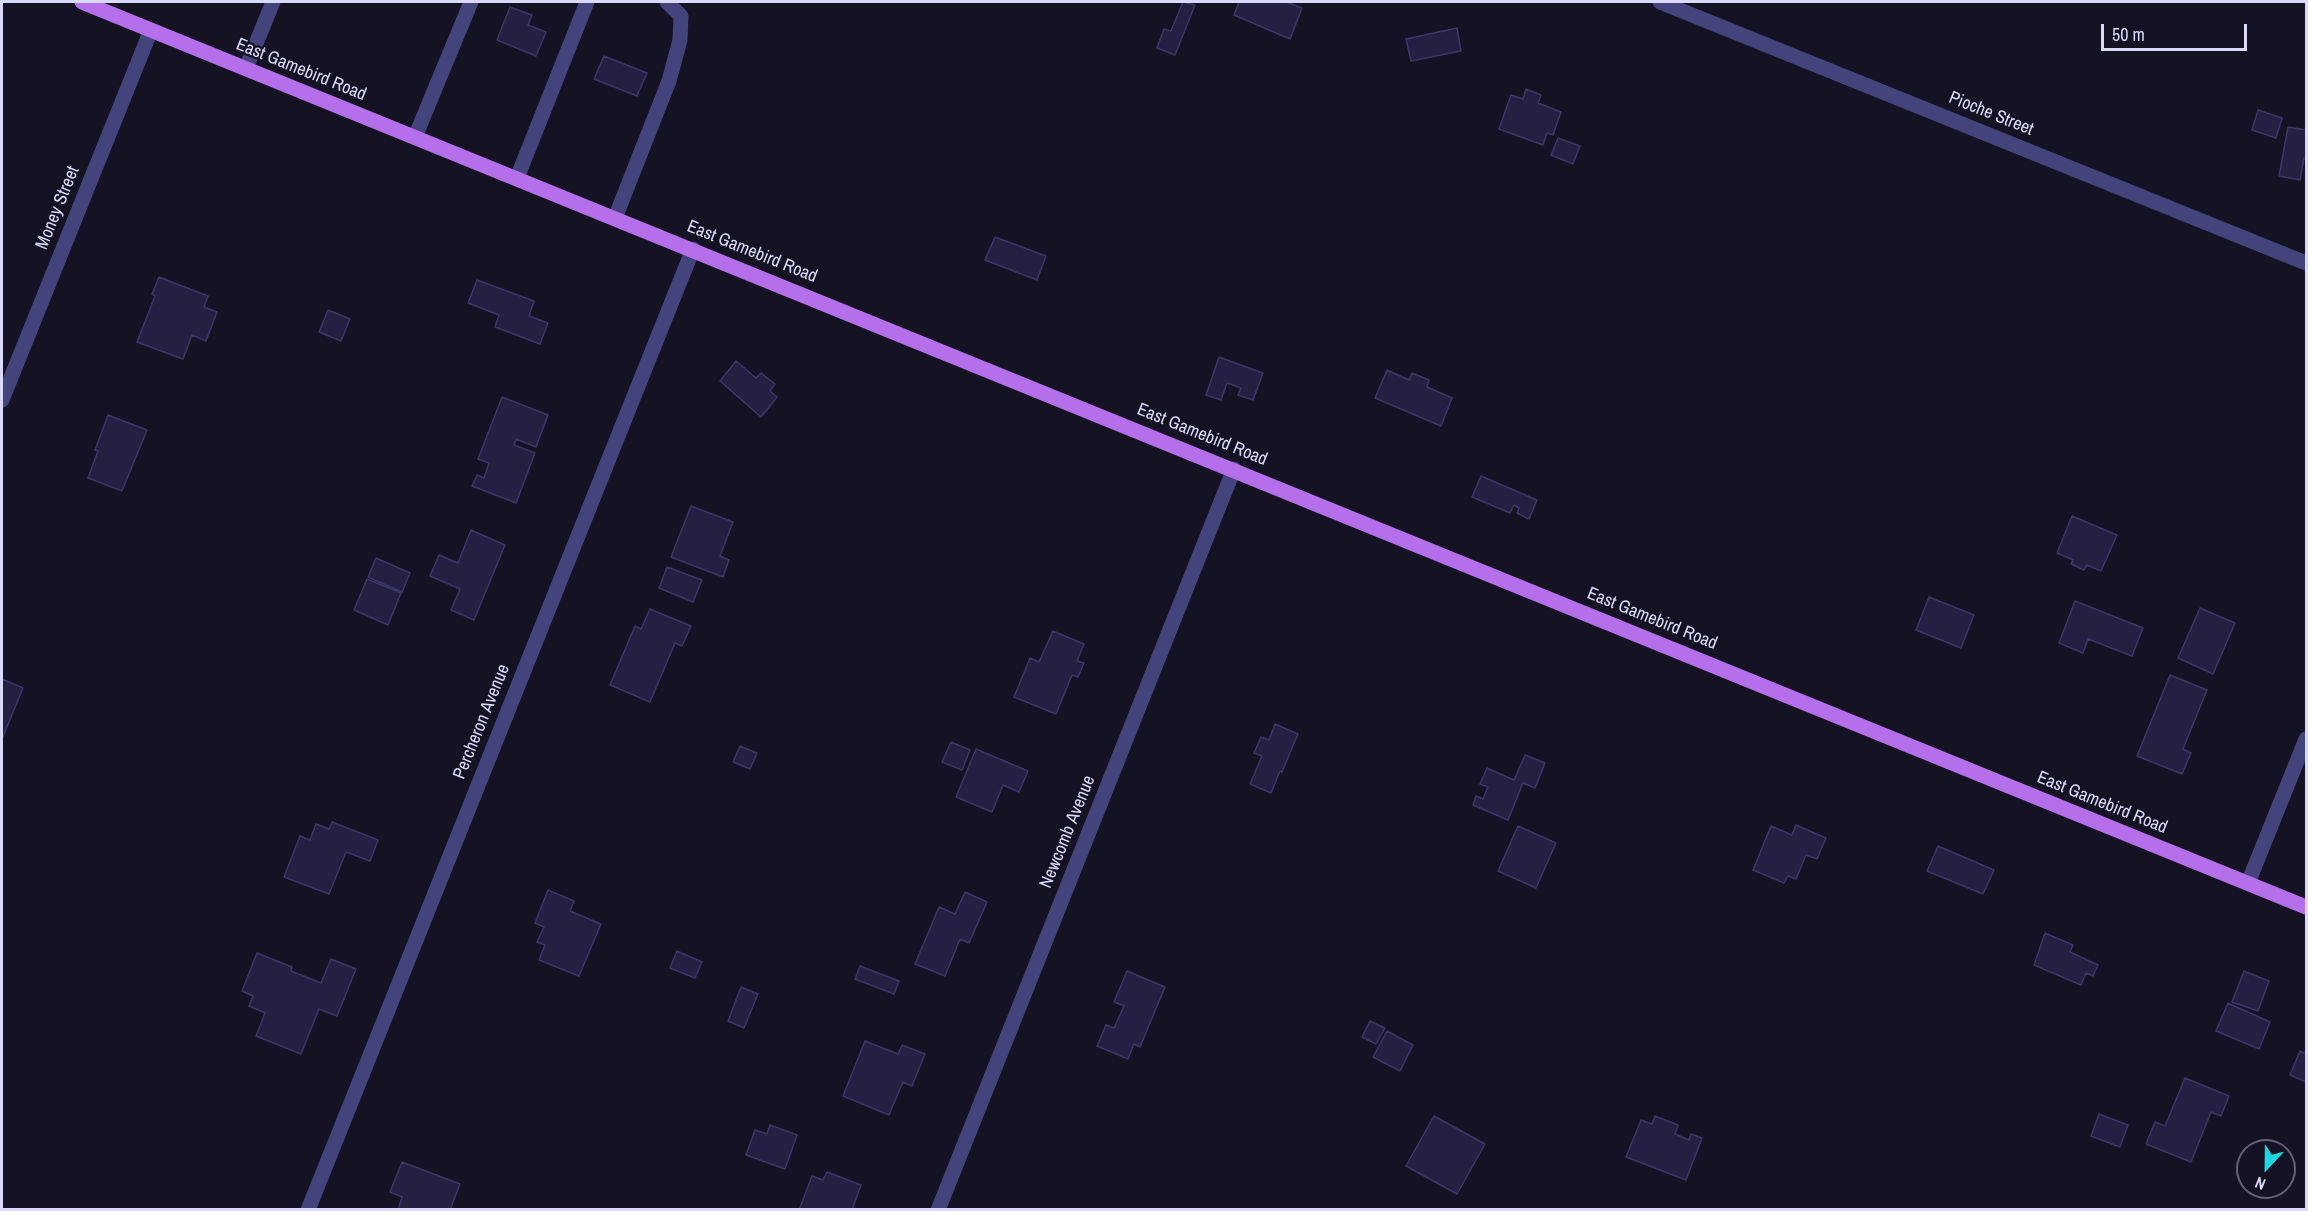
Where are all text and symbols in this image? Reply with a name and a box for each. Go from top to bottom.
scale bar [2104,12,2250,50]
text: 50 m [2112,22,2145,47]
street label: East Gamebird Road [233,34,369,106]
street label: Pioche Street [1945,87,2037,141]
street label: Money Street [32,163,84,253]
street label: East Gamebird Road [684,216,820,288]
street label: East Gamebird Road [1134,399,1270,471]
street label: East Gamebird Road [1584,583,1720,655]
street label: Percheron Avenue [449,661,515,783]
street label: East Gamebird Road [2034,767,2170,839]
street label: Newcomb Avenue [1036,773,1100,891]
north arrow [2236,1139,2296,1199]
text: N [2251,1172,2269,1196]

